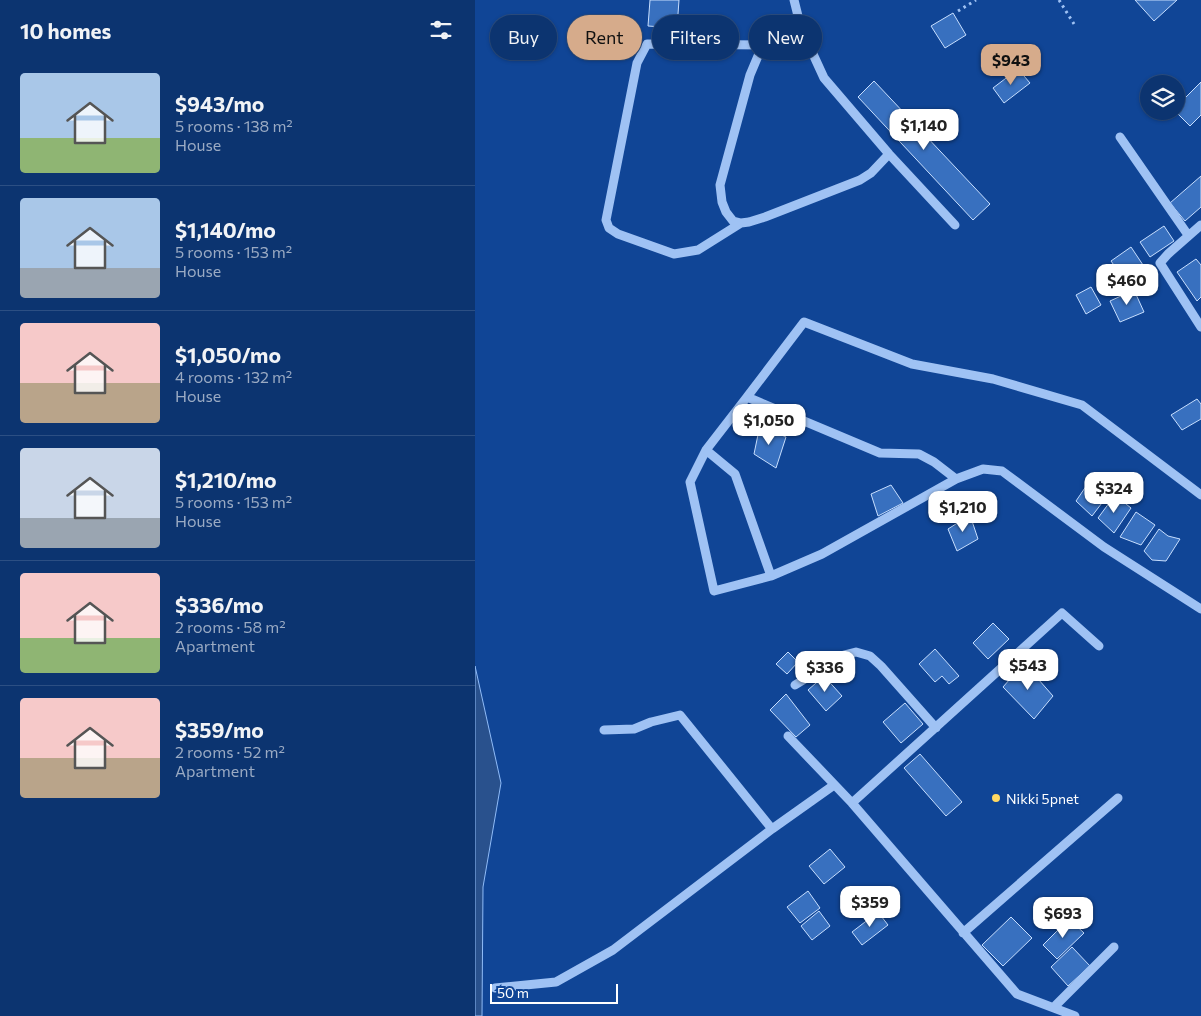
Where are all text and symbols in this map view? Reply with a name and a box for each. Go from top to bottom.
chip: Buy [490,15,557,60]
chip: Rent [567,15,642,60]
chip: Filters [652,15,739,60]
chip: New [749,15,822,60]
icon: filters [427,16,455,44]
text: 10 homes [20,18,111,43]
pin: $943 [981,44,1041,86]
text: $943 [992,50,1030,69]
map controls [1140,75,1185,120]
button: layers [1140,75,1185,120]
text: $943/mo [175,91,264,116]
icon: home [60,93,120,153]
pin: $1,140 [883,108,965,151]
text: $1,140 [901,115,947,134]
text: 5 rooms · 138 m² [175,116,293,135]
text: House [175,135,221,154]
text: $1,140/mo [175,217,276,242]
icon: home [60,218,120,278]
text: 5 rooms · 153 m² [175,242,292,261]
text: House [175,261,221,280]
pin: $460 [1097,264,1157,306]
text: $460 [1107,270,1147,289]
text: $1,050/mo [175,342,281,367]
icon: home [60,343,120,403]
text: 4 rooms · 132 m² [175,367,292,386]
text: House [175,386,221,405]
pin: $1,050 [728,404,810,446]
text: $1,050 [744,410,794,429]
text: $1,210/mo [175,467,277,492]
icon: home [60,468,120,528]
pin: $324 [1084,472,1144,514]
text: $324 [1095,478,1133,497]
pin: $1,210 [922,490,1004,533]
text: 5 rooms · 153 m² [175,492,292,511]
text: $1,210 [939,497,987,516]
text: House [175,511,221,530]
text: $336/mo [175,592,264,617]
icon: home [60,593,120,653]
text: 2 rooms · 58 m² [175,617,286,636]
text: Apartment [175,636,255,655]
pin: $543 [998,648,1058,691]
pin: $336 [795,650,855,693]
text: $543 [1009,655,1047,674]
text: $336 [806,657,844,676]
text: $359/mo [175,717,264,742]
icon: home [60,718,120,778]
text: 2 rooms · 52 m² [175,742,285,761]
text: Apartment [175,761,255,780]
place label: Nikki 5pnet [1006,790,1079,807]
marker: Nikki 5pnet [990,792,1002,804]
pin: $359 [840,886,900,928]
text: $359 [851,892,889,911]
pin: $693 [1033,896,1093,939]
text: $693 [1044,903,1082,922]
scale bar [490,981,617,1004]
text: 50 m [497,984,529,1001]

